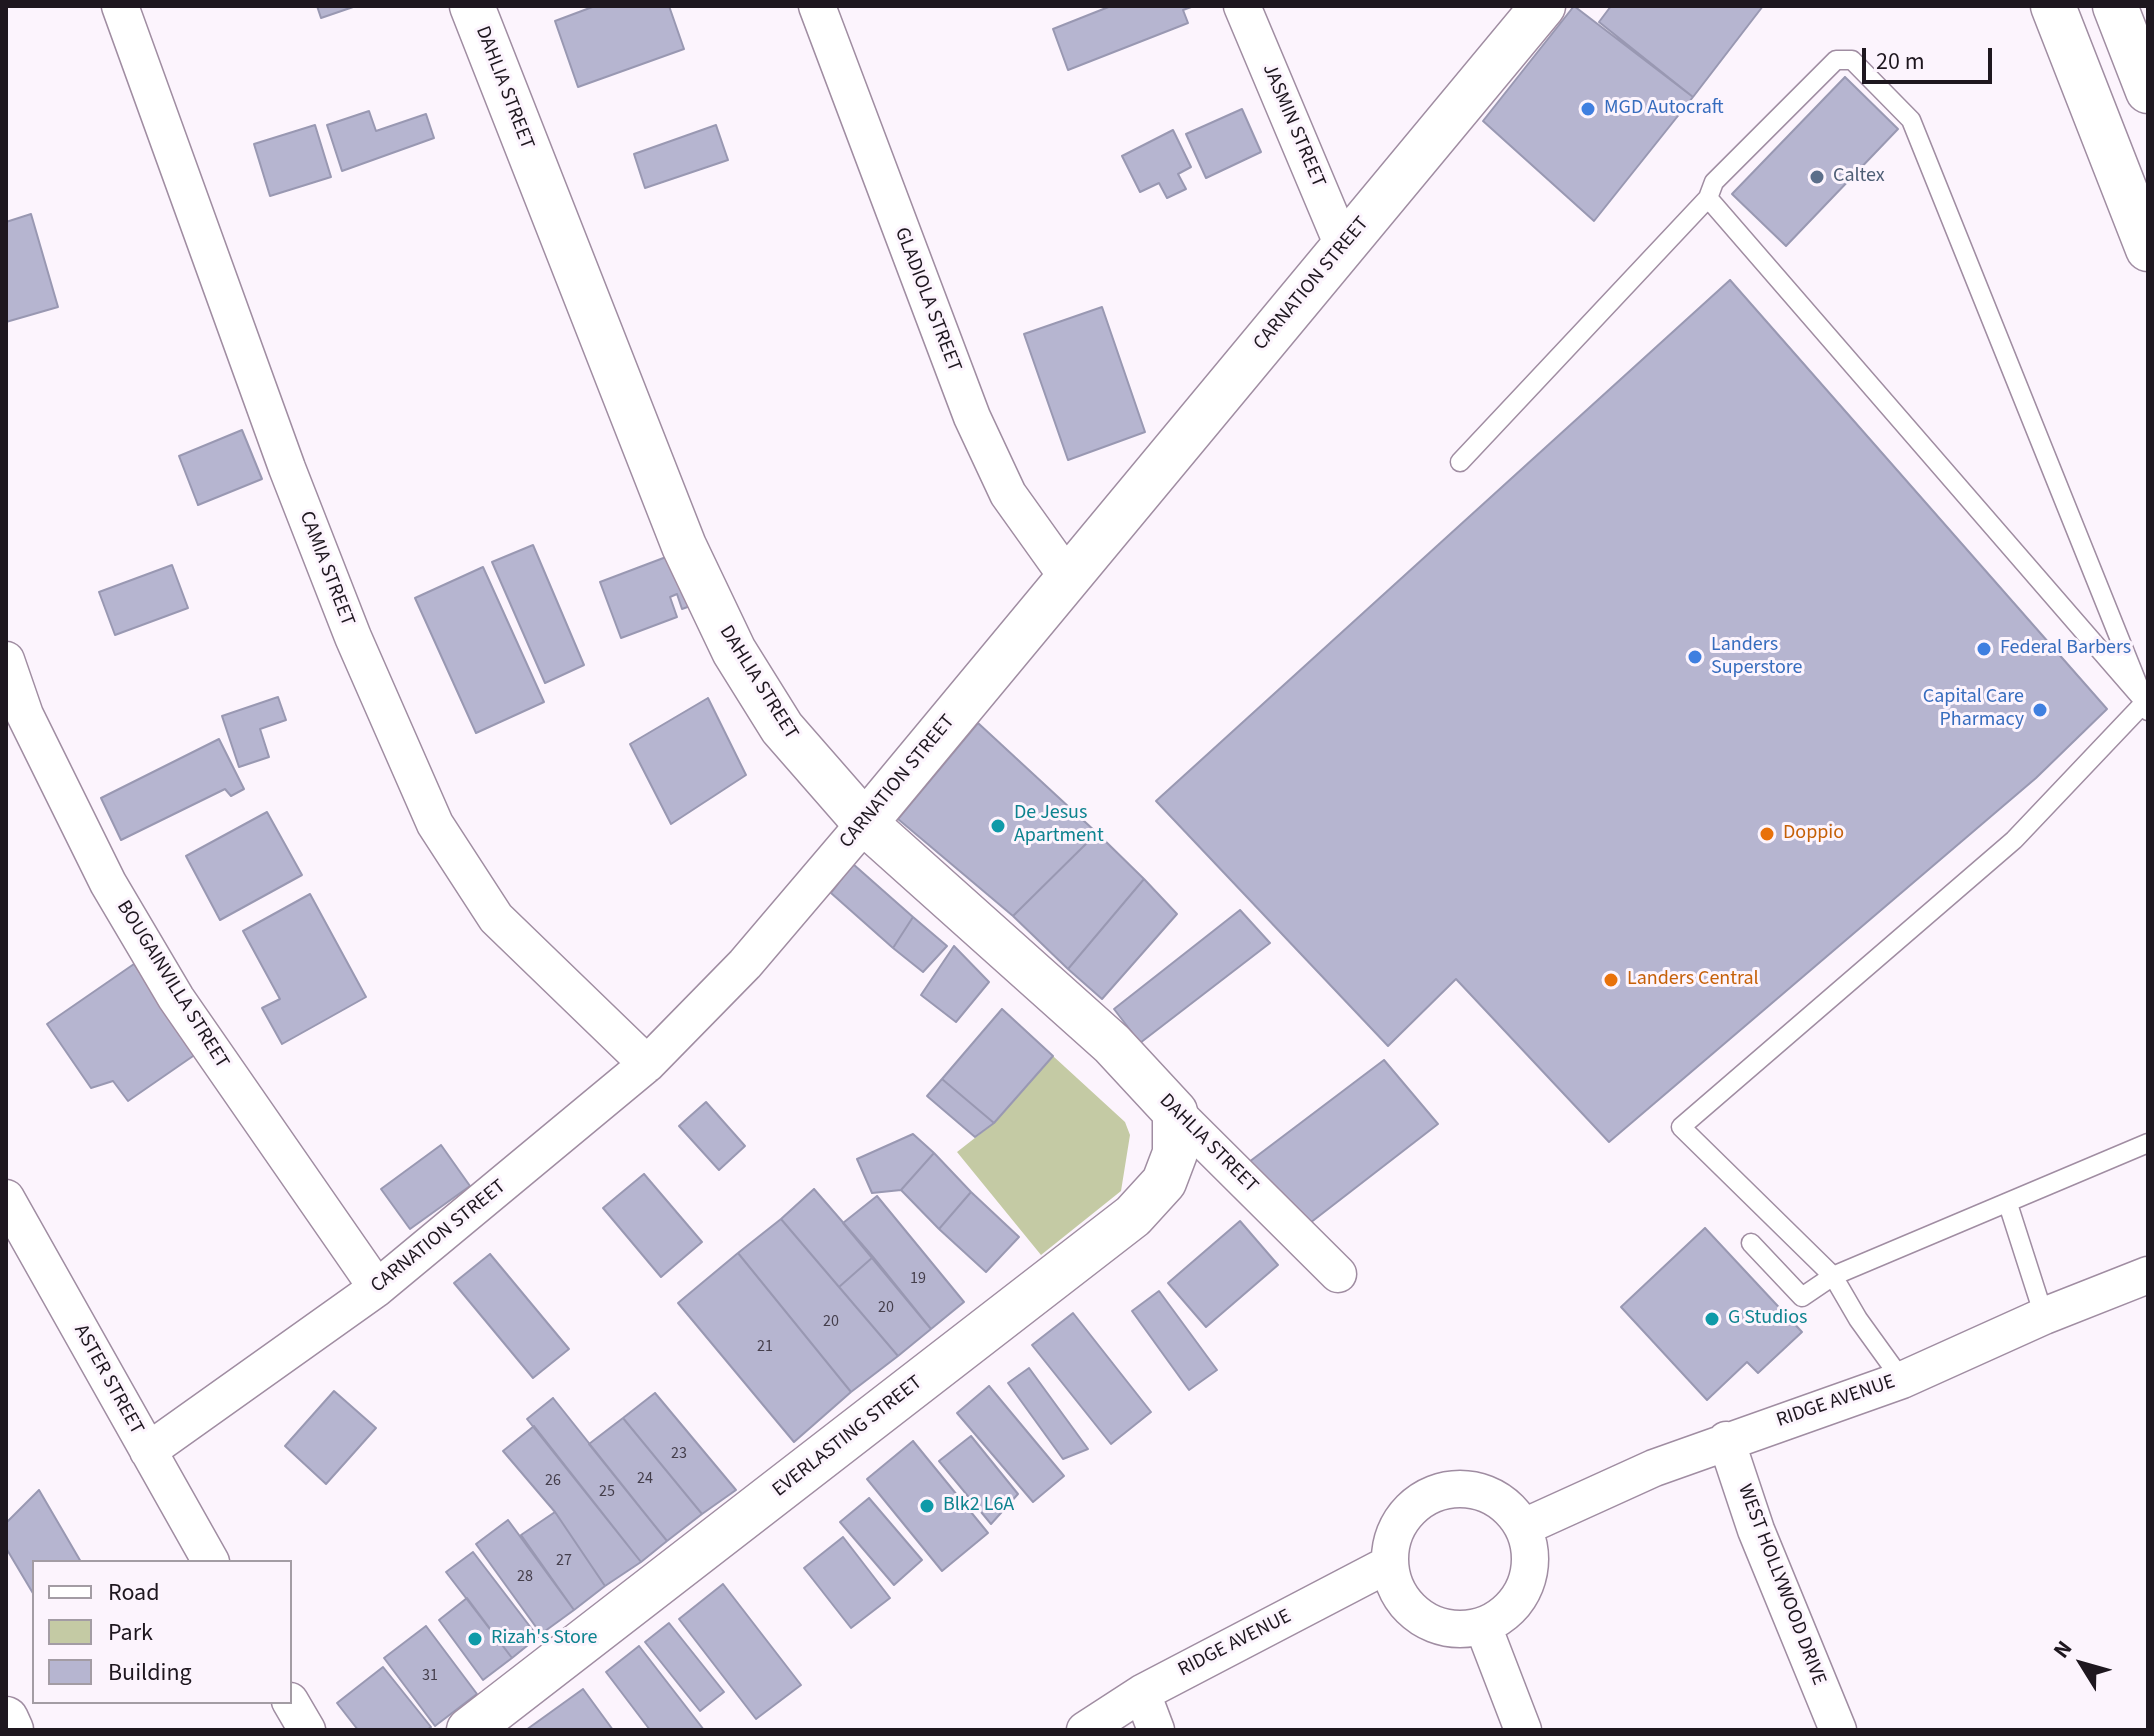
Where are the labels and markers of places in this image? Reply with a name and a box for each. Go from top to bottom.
place label: MGD Autocraft [1604,97,1724,121]
marker: MGD Autocraft [1579,100,1597,118]
place label: Caltex [1833,165,1885,189]
marker: Caltex [1808,168,1826,186]
place label: Landers Superstore [1711,634,1802,681]
place label: Federal Barbers [2000,637,2131,661]
marker: Federal Barbers [1975,640,1993,658]
marker: Landers Superstore [1686,648,1704,666]
place label: Capital Care Pharmacy [1923,686,2024,733]
marker: Capital Care Pharmacy [2031,701,2049,719]
place label: De Jesus Apartment [1014,802,1104,849]
marker: De Jesus Apartment [989,817,1007,835]
place label: Doppio [1783,822,1844,846]
marker: Doppio [1758,825,1776,843]
place label: Landers Central [1627,968,1759,992]
marker: Landers Central [1602,971,1620,989]
place label: G Studios [1728,1307,1807,1331]
marker: G Studios [1703,1310,1721,1328]
place label: Blk2 L6A [943,1494,1014,1518]
marker: Blk2 L6A [918,1497,936,1515]
place label: Rizah's Store [491,1627,597,1651]
marker: Rizah's Store [466,1630,484,1648]

